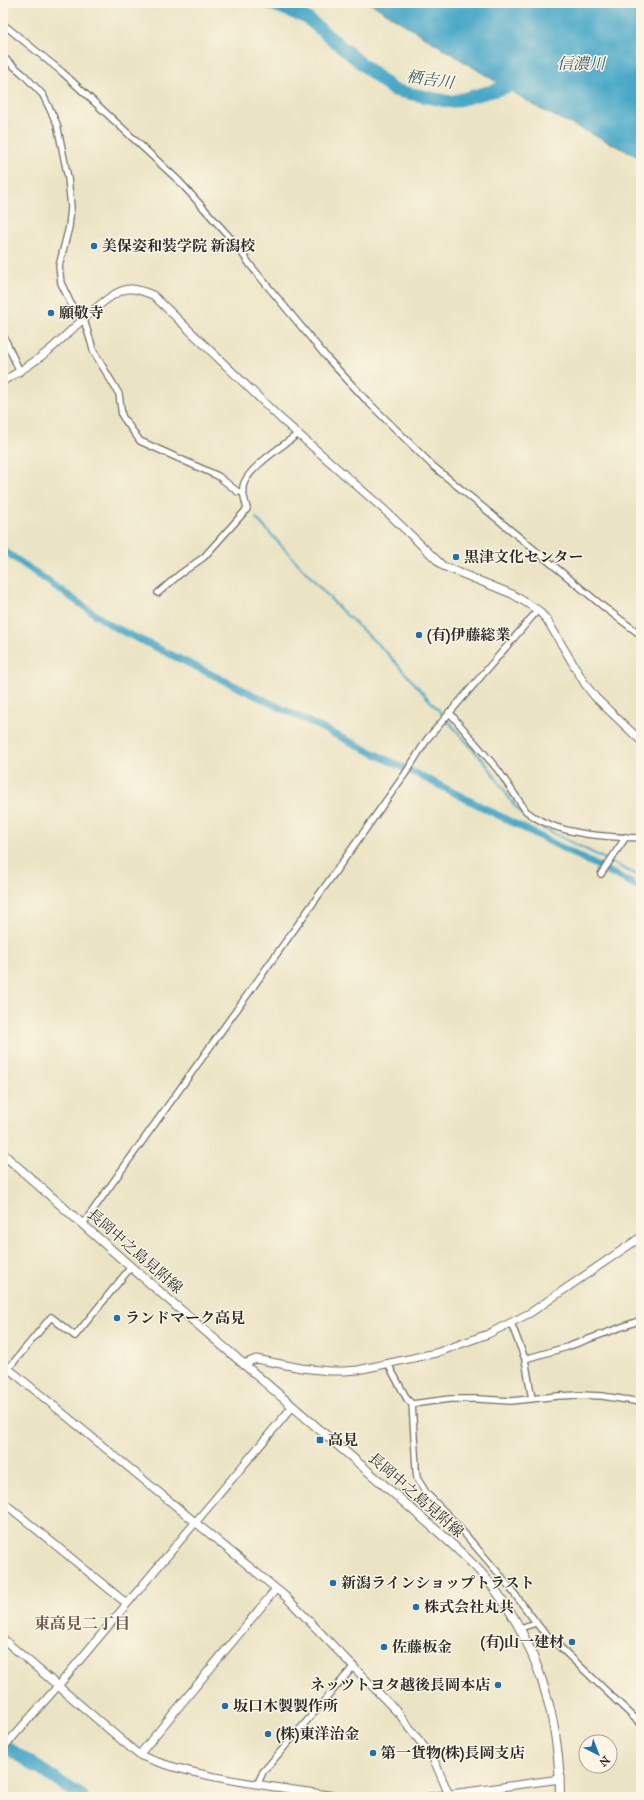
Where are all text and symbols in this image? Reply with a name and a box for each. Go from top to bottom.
water label: 信濃川 [557,54,607,73]
water label: 栖吉川 [405,67,457,93]
place label: 美保姿和装学院 新潟校 [102,237,255,255]
marker: 美保姿和装学院 新潟校 [89,241,99,251]
place label: 願敬寺 [59,304,104,322]
marker: 願敬寺 [46,308,56,318]
place label: 黒津文化センター [464,548,583,566]
marker: 黒津文化センター [451,552,461,562]
place label: (有)伊藤総業 [427,626,510,645]
marker: (有)伊藤総業 [414,630,424,640]
street label: 長岡中之島見附線 [84,1205,186,1297]
place label: ランドマーク高見 [125,1309,245,1327]
marker: ランドマーク高見 [112,1313,122,1323]
place label: 高見 [328,1431,358,1449]
marker: 高見 [315,1435,325,1445]
street label: 長岡中之島見附線 [365,1449,467,1541]
place label: 新潟ラインショップトラスト [341,1574,534,1592]
marker: 新潟ラインショップトラスト [328,1578,338,1588]
place label: 株式会社丸共 [424,1598,514,1616]
marker: 株式会社丸共 [411,1602,421,1612]
district label: 東高見二丁目 [34,1614,130,1633]
place label: (有)山一建材 [481,1633,564,1652]
marker: (有)山一建材 [567,1637,577,1647]
place label: 佐藤板金 [392,1638,452,1656]
marker: 佐藤板金 [379,1642,389,1652]
place label: ネッツトヨタ越後長岡本店 [310,1676,490,1694]
marker: ネッツトヨタ越後長岡本店 [493,1680,503,1690]
place label: 坂口木製製作所 [233,1697,338,1715]
marker: 坂口木製製作所 [220,1701,230,1711]
place label: (株)東洋治金 [276,1725,359,1744]
marker: (株)東洋治金 [263,1729,273,1739]
north arrow [578,1734,618,1774]
place label: 第一貨物(株)長岡支店 [381,1744,524,1763]
marker: 第一貨物(株)長岡支店 [368,1748,378,1758]
text: N [596,1753,612,1769]

